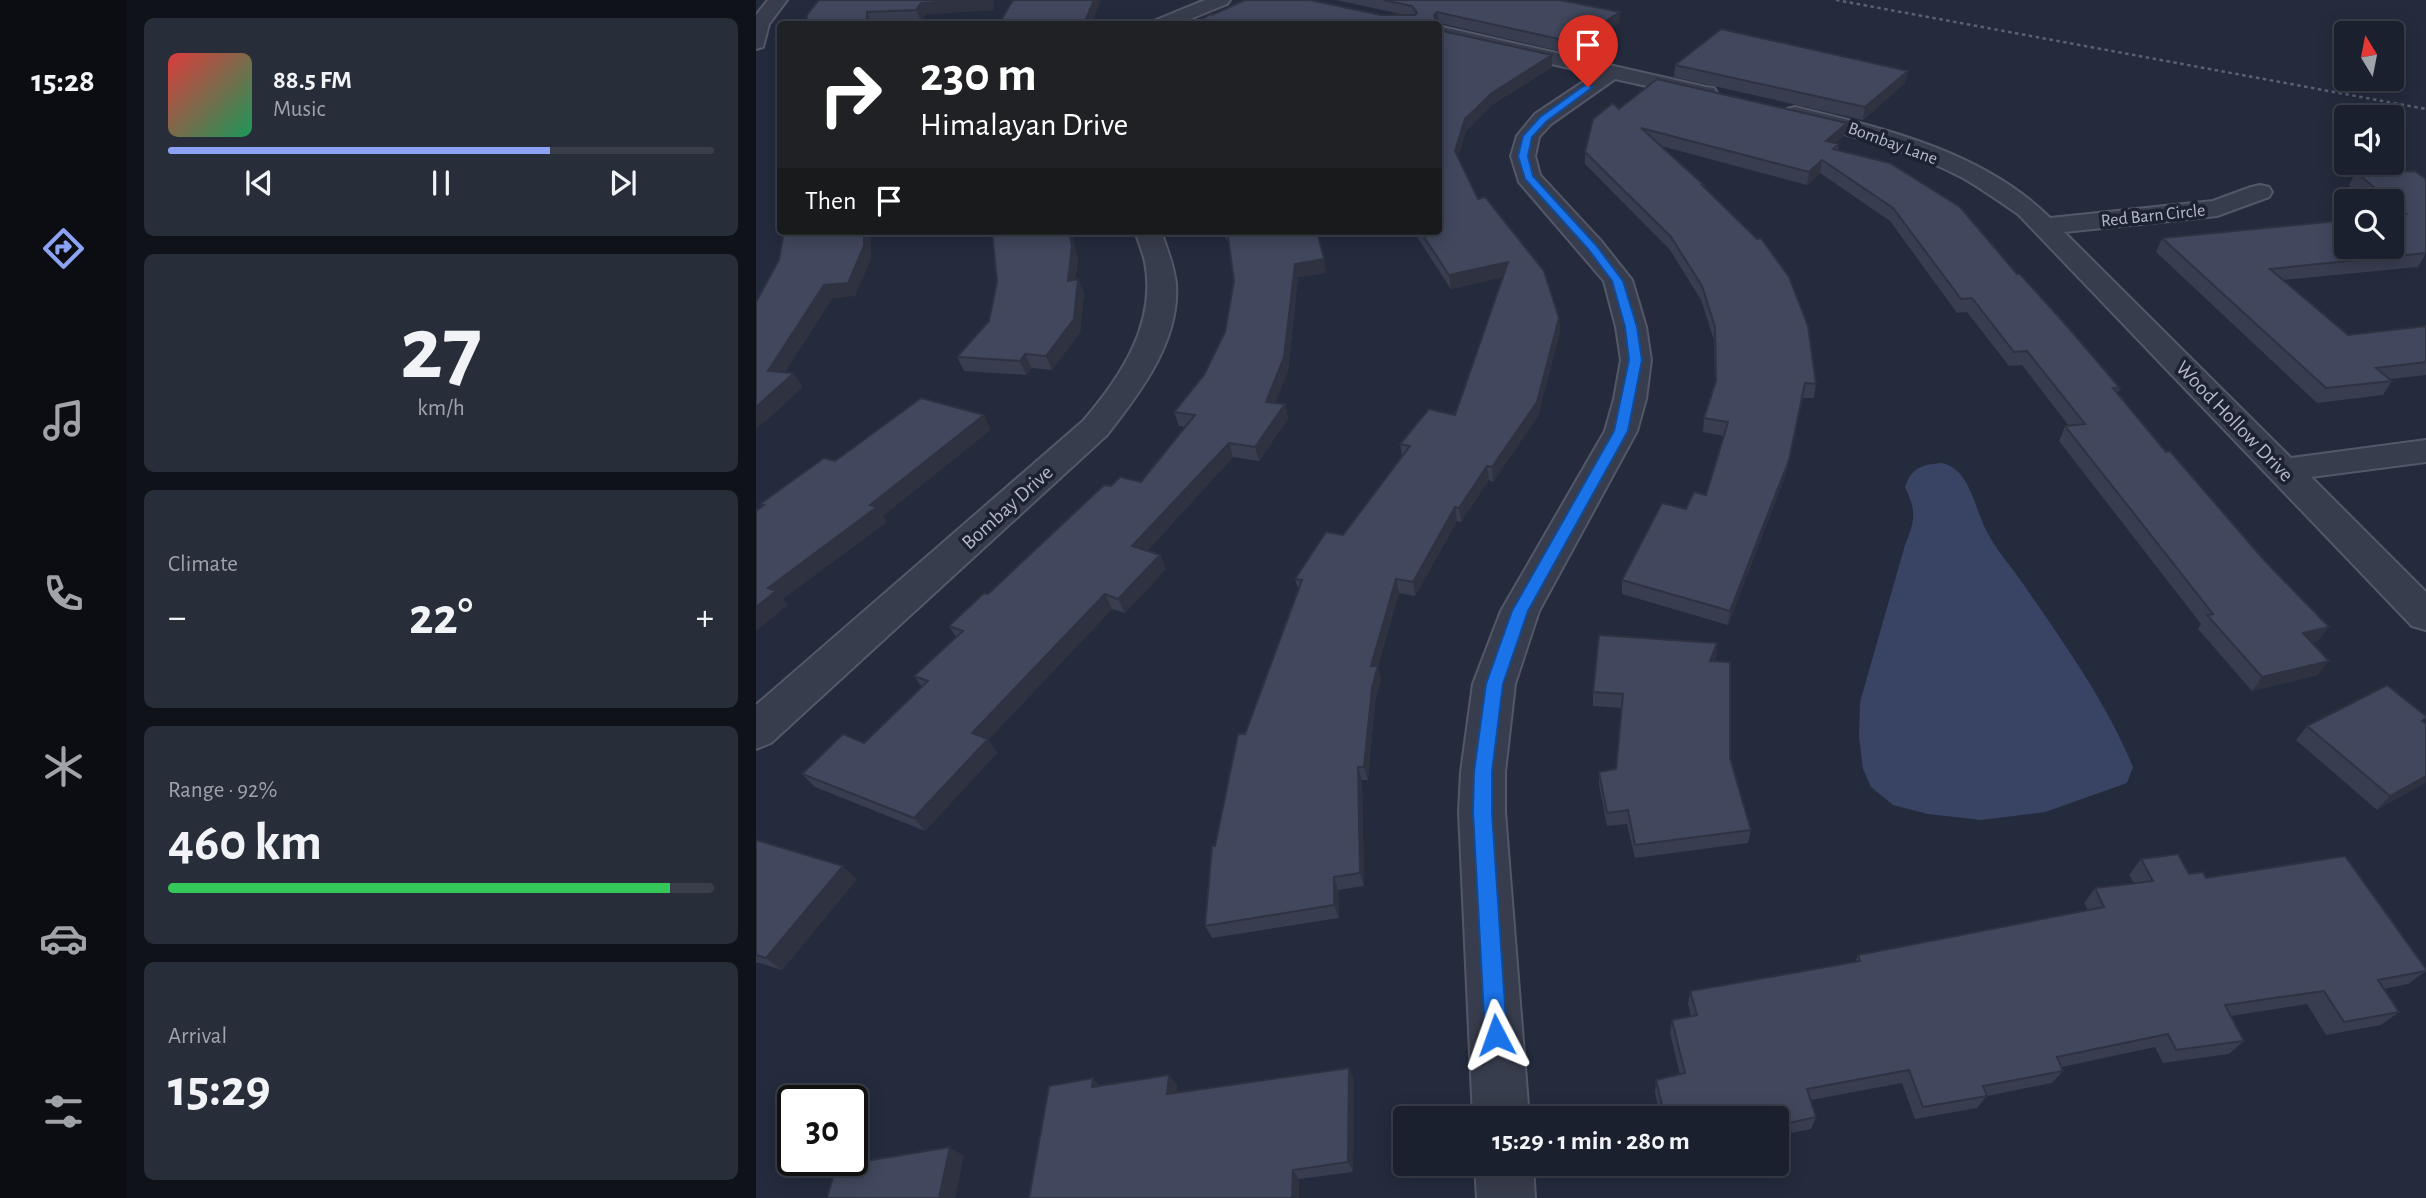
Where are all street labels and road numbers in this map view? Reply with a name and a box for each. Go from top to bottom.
street label: Bombay Lane [1846,119,1940,168]
street label: Red Barn Circle [2100,202,2206,230]
street label: Wood Hollow Drive [2172,357,2297,486]
street label: Bombay Drive [958,461,1057,553]

